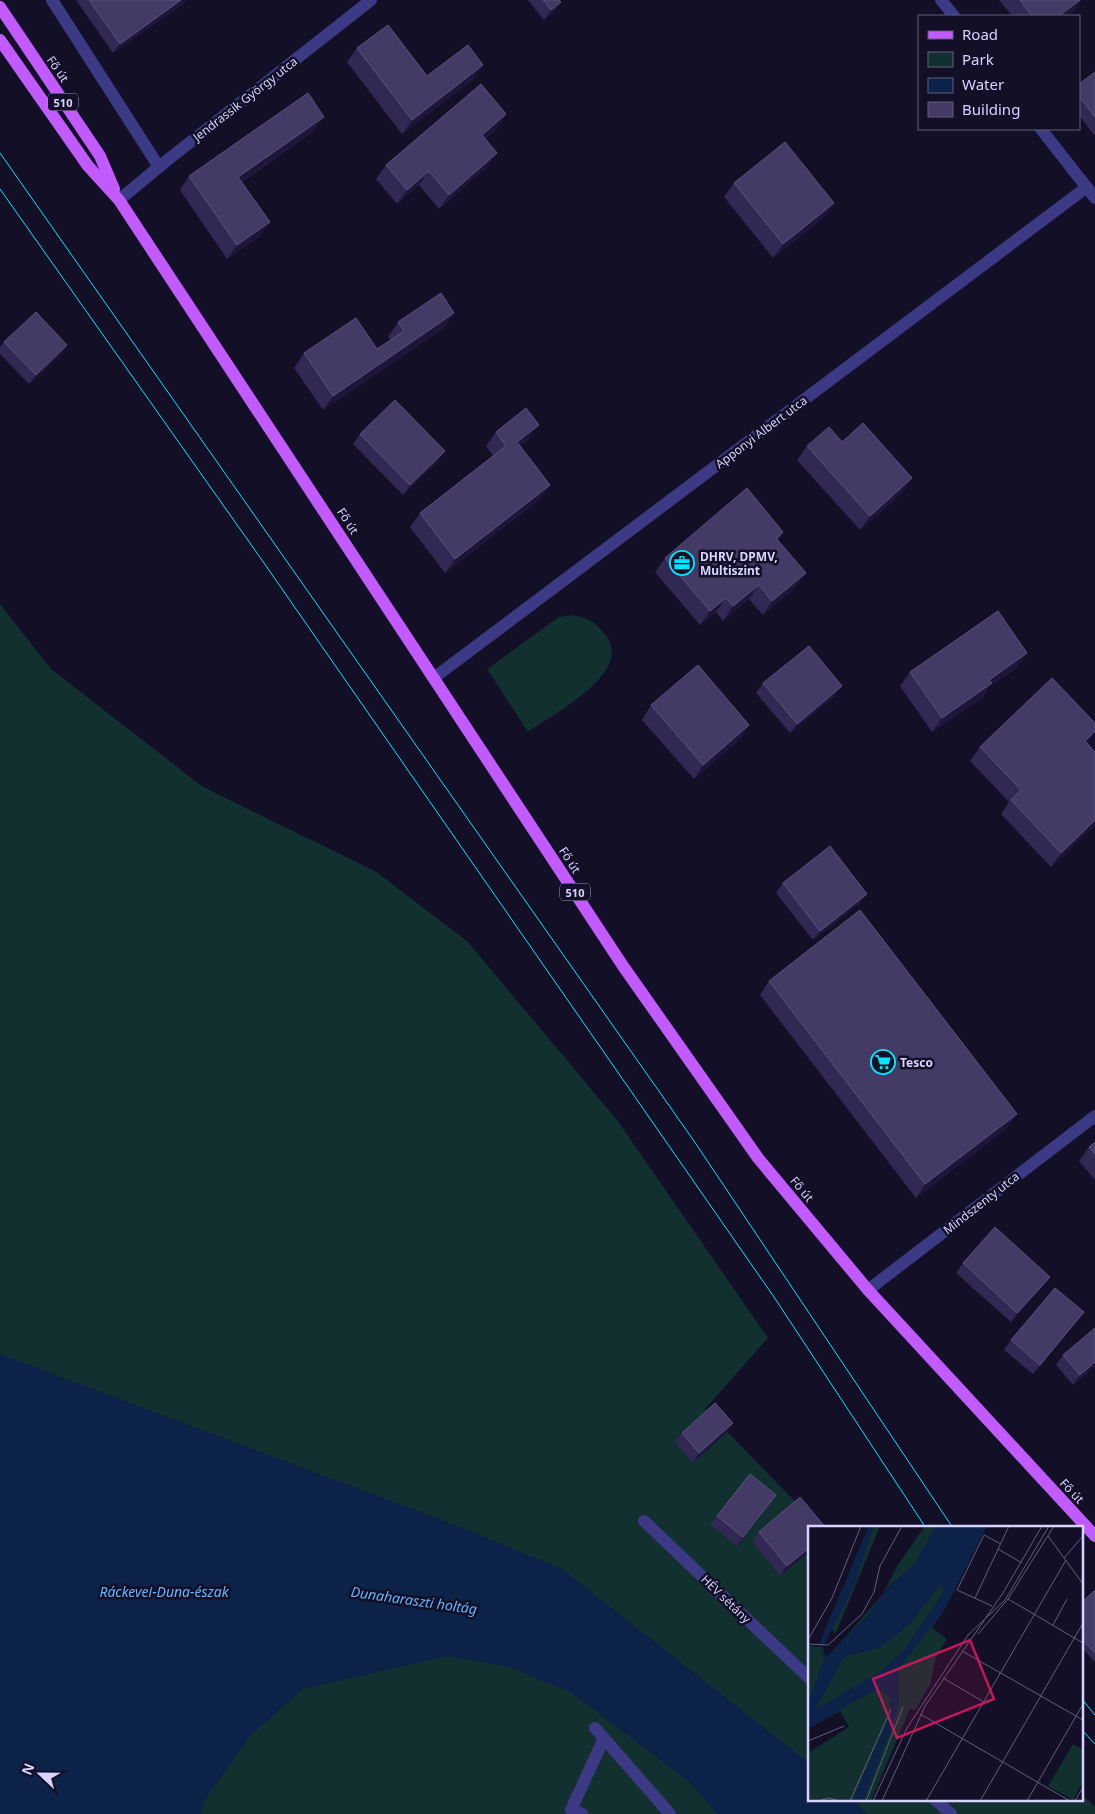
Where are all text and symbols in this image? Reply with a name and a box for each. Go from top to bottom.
legend [918,15,1080,130]
text: Road [962,24,998,44]
text: Park [962,49,994,69]
street label: Fő út [43,52,73,86]
street label: Jendrassik György utca [188,53,301,146]
text: Water [962,74,1004,94]
road number: 510 [48,94,78,110]
text: Building [962,99,1020,119]
street label: Apponyi Albert utca [712,392,810,472]
street label: Fő út [333,504,363,538]
place label: DHRV, DPMV, Multiszint [700,548,778,579]
office icon: DHRV, DPMV, Multiszint [669,550,695,576]
street label: Fő út [555,843,585,877]
road number: 510 [560,884,590,900]
supermarket icon: Tesco [870,1049,896,1075]
place label: Tesco [900,1054,933,1071]
street label: Mindszenty utca [939,1168,1023,1238]
street label: Fő út [786,1173,818,1206]
street label: Fő út [1056,1475,1088,1508]
inset map [808,1526,1082,1802]
street label: HÉV sétány [697,1571,755,1628]
water label: Ráckevei-Duna-észak [99,1582,230,1601]
water label: Dunaharaszti holtág [350,1582,478,1618]
north arrow [15,1749,65,1799]
text: N [17,1760,38,1778]

